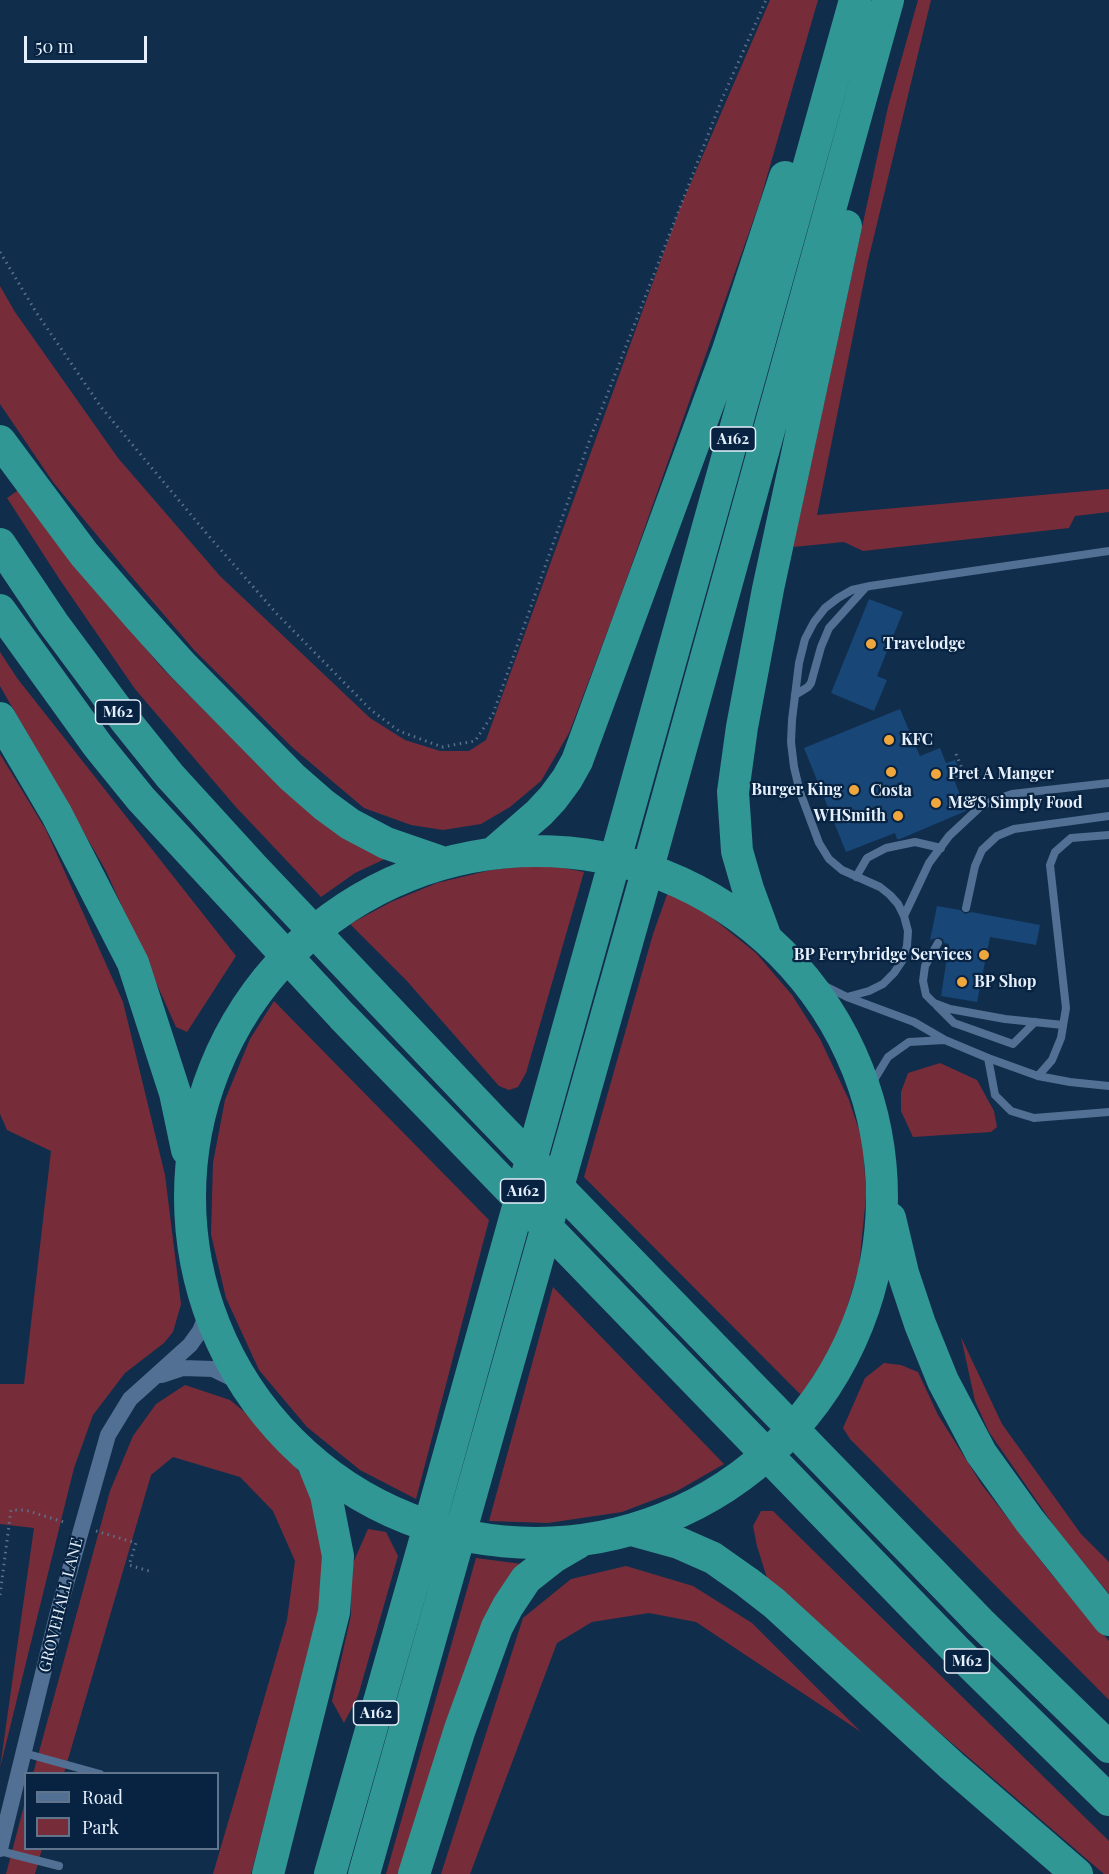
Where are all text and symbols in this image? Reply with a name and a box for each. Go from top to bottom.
scale bar [27,24,150,62]
text: 50 m [35,34,74,58]
road number: A162 [710,427,756,451]
place label: Travelodge [883,634,965,654]
marker: Travelodge [864,637,878,651]
road number: M62 [96,700,140,724]
place label: KFC [901,730,933,750]
marker: KFC [882,733,896,747]
place label: Pret A Manger [948,764,1054,784]
marker: Costa [884,765,898,779]
marker: Pret A Manger [929,767,943,781]
place label: Burger King [751,780,842,800]
place label: Costa [870,781,912,801]
marker: Burger King [847,783,861,797]
place label: M&S Simply Food [948,793,1082,813]
marker: M&S Simply Food [929,796,943,810]
place label: WHSmith [813,806,886,826]
marker: WHSmith [891,809,905,823]
place label: BP Ferrybridge Services [794,945,972,965]
marker: BP Ferrybridge Services [977,948,991,962]
place label: BP Shop [974,972,1036,992]
marker: BP Shop [955,975,969,989]
road number: A162 [500,1179,546,1203]
street label: GROVEHALL LANE [35,1536,87,1674]
road number: M62 [944,1649,990,1673]
road number: A162 [354,1701,398,1725]
legend [24,1772,219,1850]
text: Road [82,1785,123,1809]
text: Park [82,1815,119,1839]

